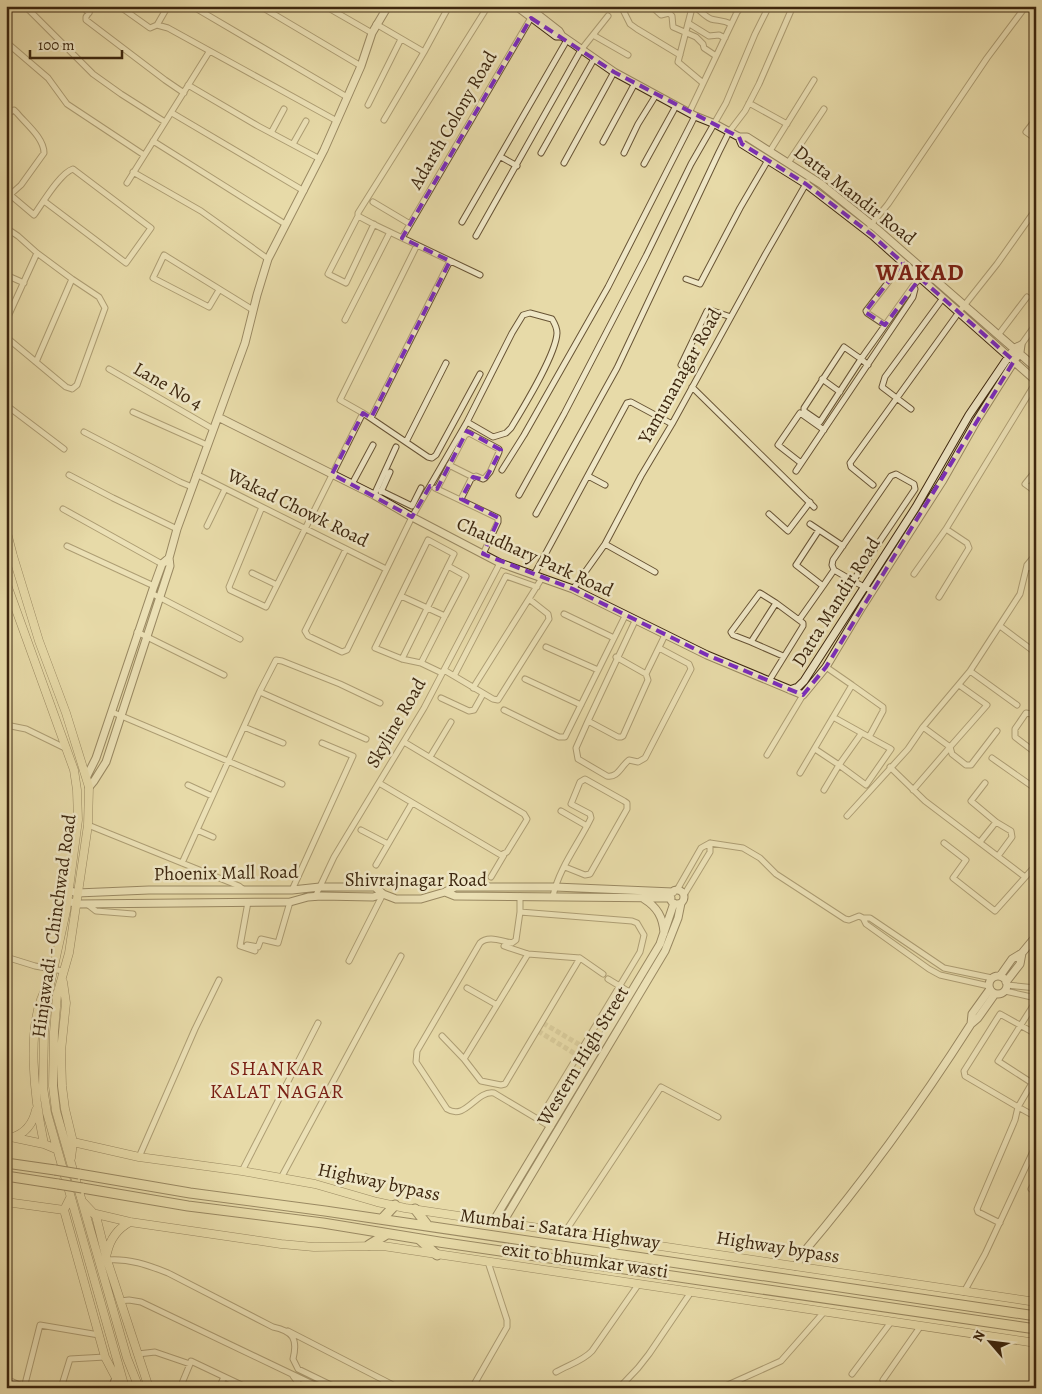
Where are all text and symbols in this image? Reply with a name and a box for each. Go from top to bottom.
scale bar [30,28,122,60]
text: 100 m [38,35,75,55]
street label: Adarsh Colony Road [402,45,504,195]
street label: Datta Mandir Road [788,139,922,252]
district label: WAKAD [874,256,965,288]
street label: Yamunanagar Road [631,303,728,449]
street label: Lane No 4 [128,356,208,417]
street label: Wakad Chowk Road [222,462,374,554]
street label: Chaudhary Park Road [452,511,618,604]
street label: Datta Mandir Road [786,531,887,672]
street label: Skyline Road [360,672,433,773]
street label: Hinjawadi - Chinchwad Road [25,812,83,1040]
street label: Phoenix Mall Road [154,859,299,887]
street label: Shivrajnagar Road [345,867,488,893]
street label: Western High Street [531,981,635,1131]
district label: SHANKAR KALAT NAGAR [210,1055,344,1105]
street label: Highway bypass [315,1156,443,1208]
street label: Mumbai - Satara Highway [458,1202,662,1256]
street label: Highway bypass [714,1224,842,1270]
street label: exit to bhumkar wasti [500,1235,670,1285]
north arrow [964,1316,1014,1366]
text: N [968,1327,990,1345]

